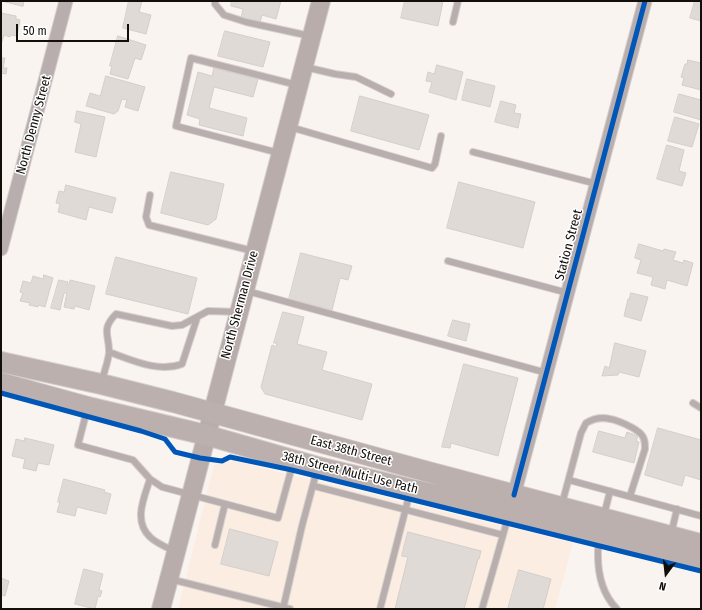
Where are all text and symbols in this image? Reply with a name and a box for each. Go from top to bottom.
scale bar [18,16,131,42]
text: 50 m [23,24,47,38]
street label: North Denny Street [13,74,55,176]
street label: Station Street [552,208,586,282]
street label: North Sherman Drive [218,249,262,361]
street label: East 38th Street [309,433,393,469]
street label: 38th Street Multi-Use Path [280,449,420,497]
north arrow [646,554,686,594]
text: N [658,579,668,593]

